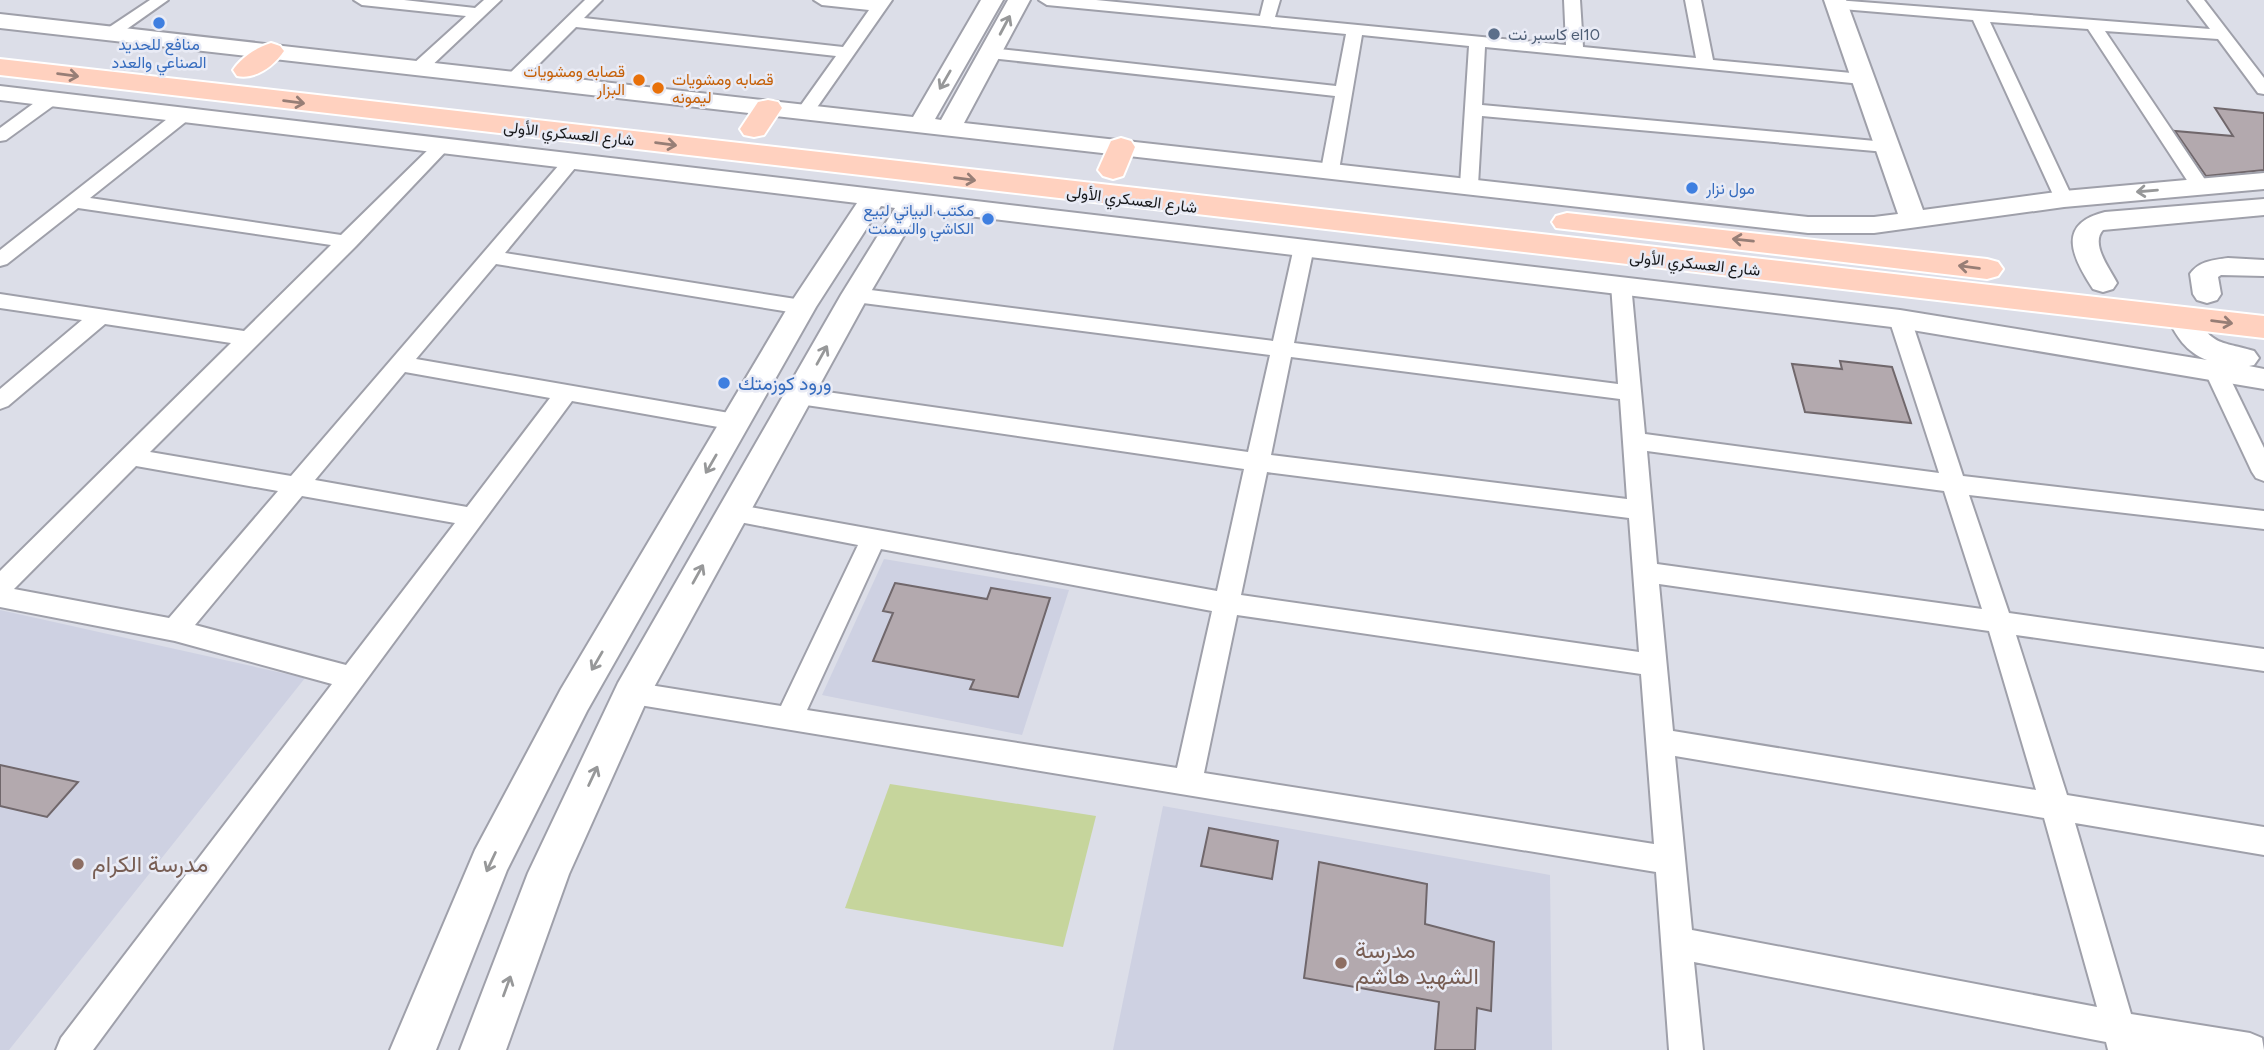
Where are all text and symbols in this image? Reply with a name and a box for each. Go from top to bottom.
marker: منافع للحديد الصناعي والعدد [151,15,167,31]
one-way arrow [999,15,1012,36]
place label: كاسبر نت el10 [1508,25,1600,45]
marker: كاسبر نت el10 [1486,26,1502,42]
place label: منافع للحديد الصناعي والعدد [111,35,207,76]
place label: قصابه ومشويات البزار [523,62,625,100]
one-way arrow [56,68,79,81]
place label: قصابه ومشويات ليمونه [672,70,774,108]
one-way arrow [938,70,952,90]
marker: قصابه ومشويات البزار [631,72,647,88]
marker: قصابه ومشويات ليمونه [650,80,666,96]
one-way arrow [282,95,305,108]
street label: شارع العسكري الأولى [502,117,635,154]
one-way arrow [654,138,677,151]
one-way arrow [953,173,976,186]
place label: مول نزار [1705,179,1755,199]
marker: مول نزار [1684,180,1700,196]
street label: شارع العسكري الأولى [1065,182,1198,221]
one-way arrow [2136,185,2159,198]
place label: مكتب البياتي لبيع الكاشي والسمنت [863,201,974,242]
marker: مكتب البياتي لبيع الكاشي والسمنت [980,211,996,227]
one-way arrow [1732,234,1755,247]
street label: شارع العسكري الأولى [1628,247,1761,284]
one-way arrow [1958,260,1981,273]
one-way arrow [2210,316,2233,329]
one-way arrow [815,345,829,365]
place label: ورود كوزمتك [738,372,832,395]
marker: ورود كوزمتك [716,375,732,391]
one-way arrow [704,453,718,473]
one-way arrow [692,564,705,585]
one-way arrow [590,650,604,670]
one-way arrow [587,766,600,787]
place label: مدرسة الكرام [92,850,208,879]
one-way arrow [483,851,497,872]
marker: مدرسة الكرام [70,856,86,872]
place label: مدرسة الشهيد هاشم [1355,936,1479,991]
marker: مدرسة الشهيد هاشم [1333,955,1349,971]
one-way arrow [502,975,514,997]

